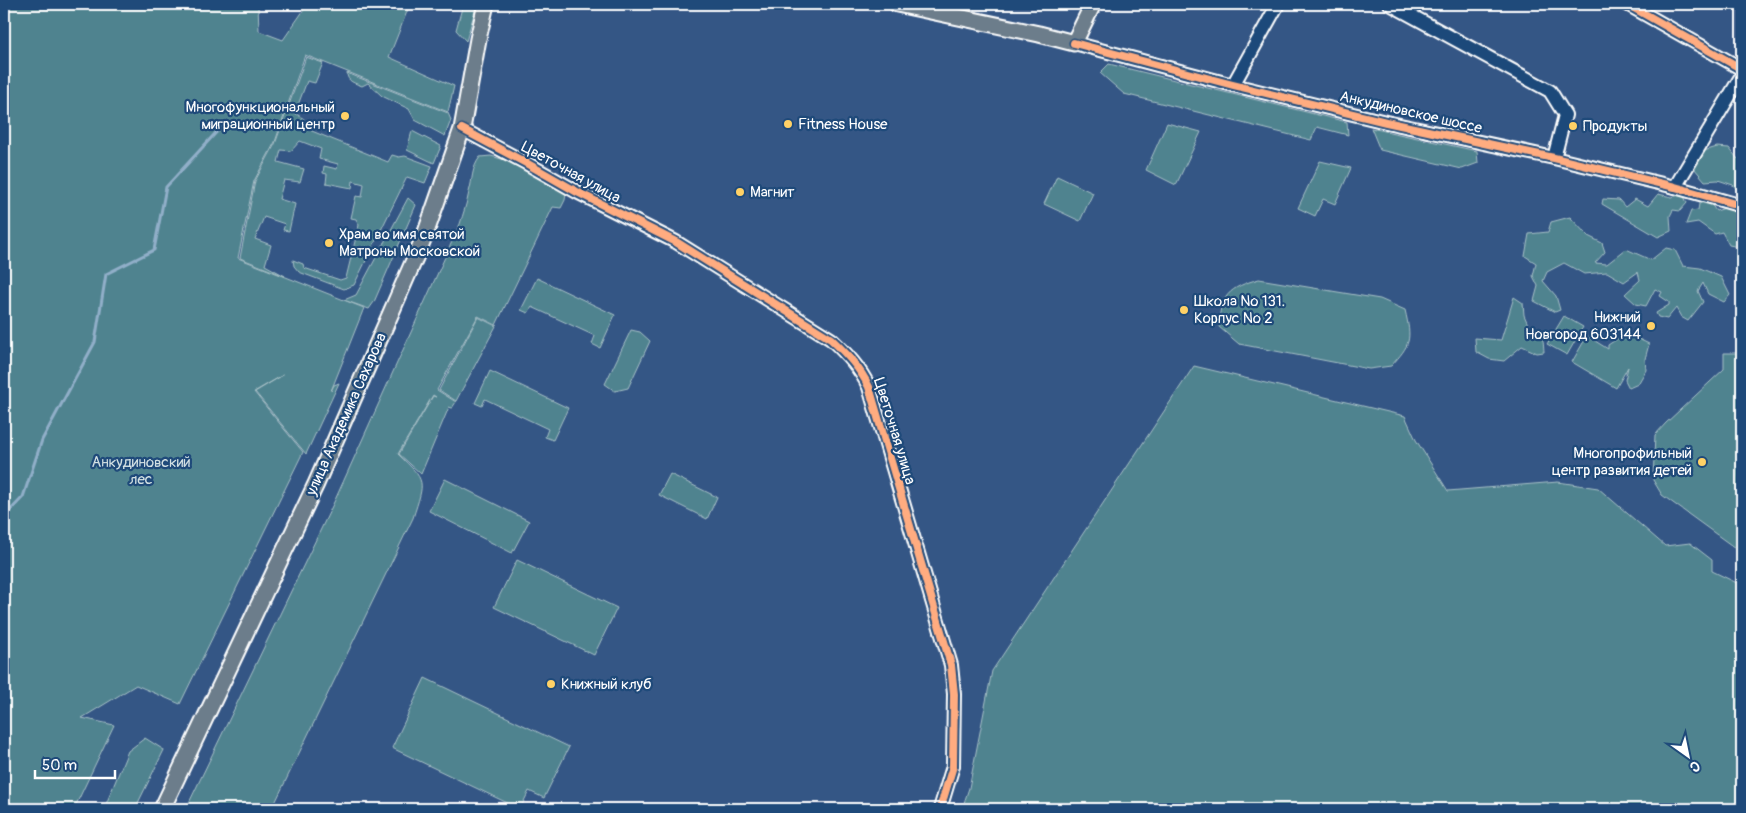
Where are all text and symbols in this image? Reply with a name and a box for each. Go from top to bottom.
street label: Анкудиновское шоссе [1338,87,1484,138]
place label: Многофункциональный миграционный центр [186,98,335,134]
marker: Многофункциональный миграционный центр [339,110,351,122]
place label: Fitness House [798,115,888,134]
place label: Продукты [1583,117,1647,136]
marker: Fitness House [782,118,794,130]
marker: Продукты [1567,120,1579,132]
street label: Цветочная улица [518,137,624,208]
place label: Магнит [750,183,795,202]
marker: Магнит [734,186,746,198]
place label: Храм во имя святой Матроны Московской [339,225,480,261]
marker: Храм во имя святой Матроны Московской [323,237,335,249]
place label: Школа № 131. Корпус № 2 [1194,292,1285,328]
marker: Школа № 131. Корпус № 2 [1178,304,1190,316]
place label: Нижний Новгород 603144 [1525,308,1641,344]
marker: Нижний Новгород 603144 [1645,320,1657,332]
street label: улица Академика Сахарова [302,330,391,499]
street label: Цветочная улица [869,375,920,487]
place label: Многопрофильный центр развития детей [1552,444,1692,480]
park label: Анкудиновский лес [91,453,191,489]
marker: Многопрофильный центр развития детей [1696,456,1708,468]
place label: Книжный клуб [561,675,652,694]
marker: Книжный клуб [545,678,557,690]
north arrow [1664,730,1714,780]
scale bar [35,748,115,780]
text: 50 m [42,756,77,775]
text: С [1686,757,1703,776]

